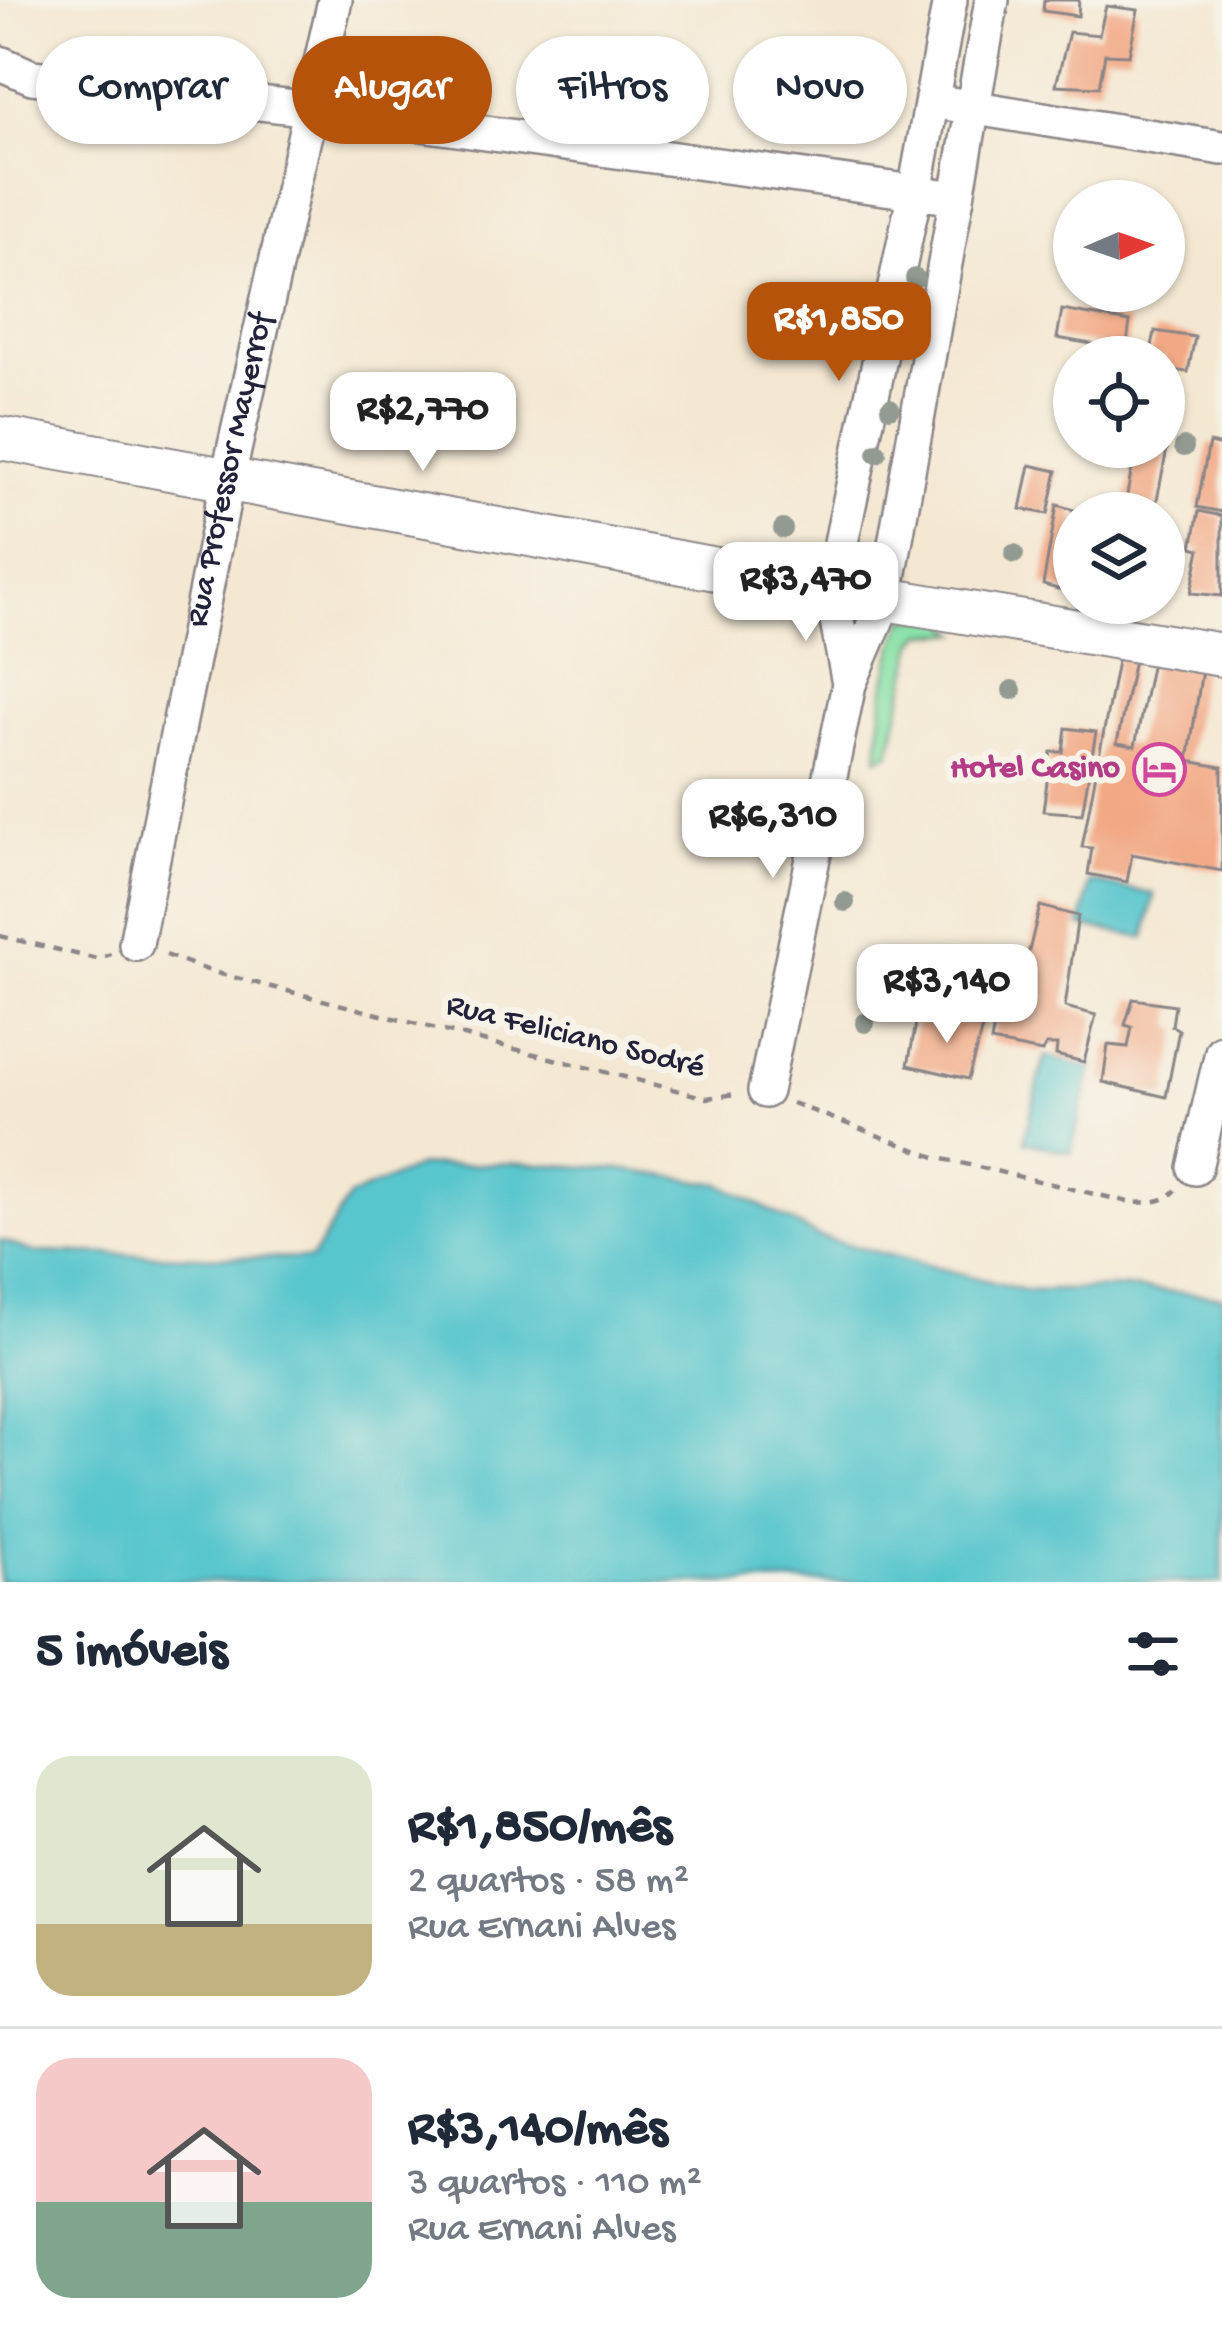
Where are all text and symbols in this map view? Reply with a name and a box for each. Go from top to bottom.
chip: Comprar [36,36,268,144]
chip: Alugar [292,36,492,144]
chip: Filtros [516,36,709,144]
chip: Novo [733,36,907,144]
north arrow [1053,180,1185,312]
map controls [1053,180,1185,624]
pin: R$1,850 [728,282,950,384]
text: R$1,850 [774,298,904,344]
street label: Rua Professor Mayerrof [180,307,284,630]
button: locate [1053,336,1185,468]
pin: R$2,770 [312,372,534,474]
text: R$2,770 [357,388,489,434]
button: layers [1053,492,1185,624]
pin: R$3,470 [695,542,917,644]
text: R$3,470 [740,558,872,604]
hotel icon: Hotel Casino [1131,742,1187,798]
place label: Hotel Casino [950,751,1120,789]
pin: R$6,310 [662,779,884,881]
text: R$6,310 [709,795,837,841]
pin: R$3,140 [836,944,1058,1046]
text: R$3,140 [884,960,1010,1006]
street label: Rua Feliciano Sodré [442,988,709,1089]
icon: filters [1120,1621,1186,1687]
text: 5 imóveis [36,1624,227,1684]
text: R$1,850/mês [408,1800,672,1860]
icon: home [132,1804,276,1948]
text: 2 quartos · 58 m² [408,1860,689,1906]
text: Rua Ernani Alves [408,1906,675,1952]
text: R$3,140/mês [408,2102,667,2162]
icon: home [132,2106,276,2250]
text: 3 quartos · 110 m² [408,2162,702,2208]
text: Rua Ernani Alves [408,2208,675,2254]

